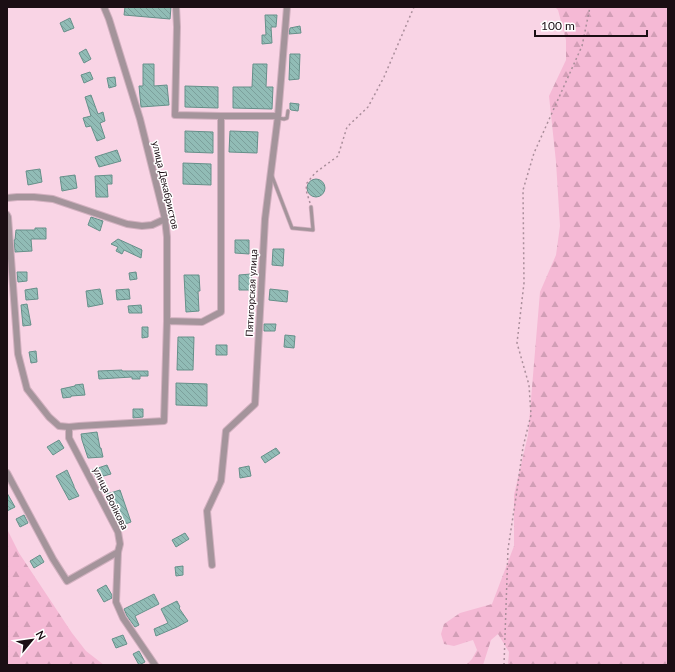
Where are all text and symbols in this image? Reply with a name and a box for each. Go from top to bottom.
scale bar [535,12,647,38]
text: 100 m [541,18,575,33]
street label: улица Декабристов [150,140,182,230]
street label: Пятигорская улица [243,249,259,337]
street label: улица Войкова [91,465,131,531]
north arrow [12,620,52,660]
text: N [33,628,49,642]

